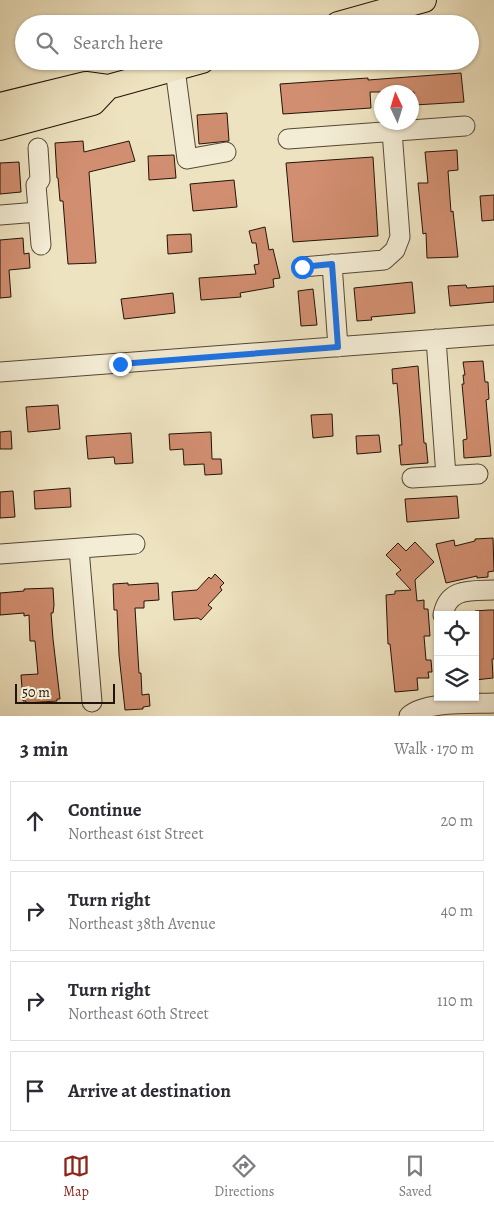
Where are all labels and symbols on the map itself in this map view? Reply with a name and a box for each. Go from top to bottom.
north arrow [374,85,419,130]
route start [291,256,314,279]
route end [109,353,132,376]
scale bar [15,681,115,704]

